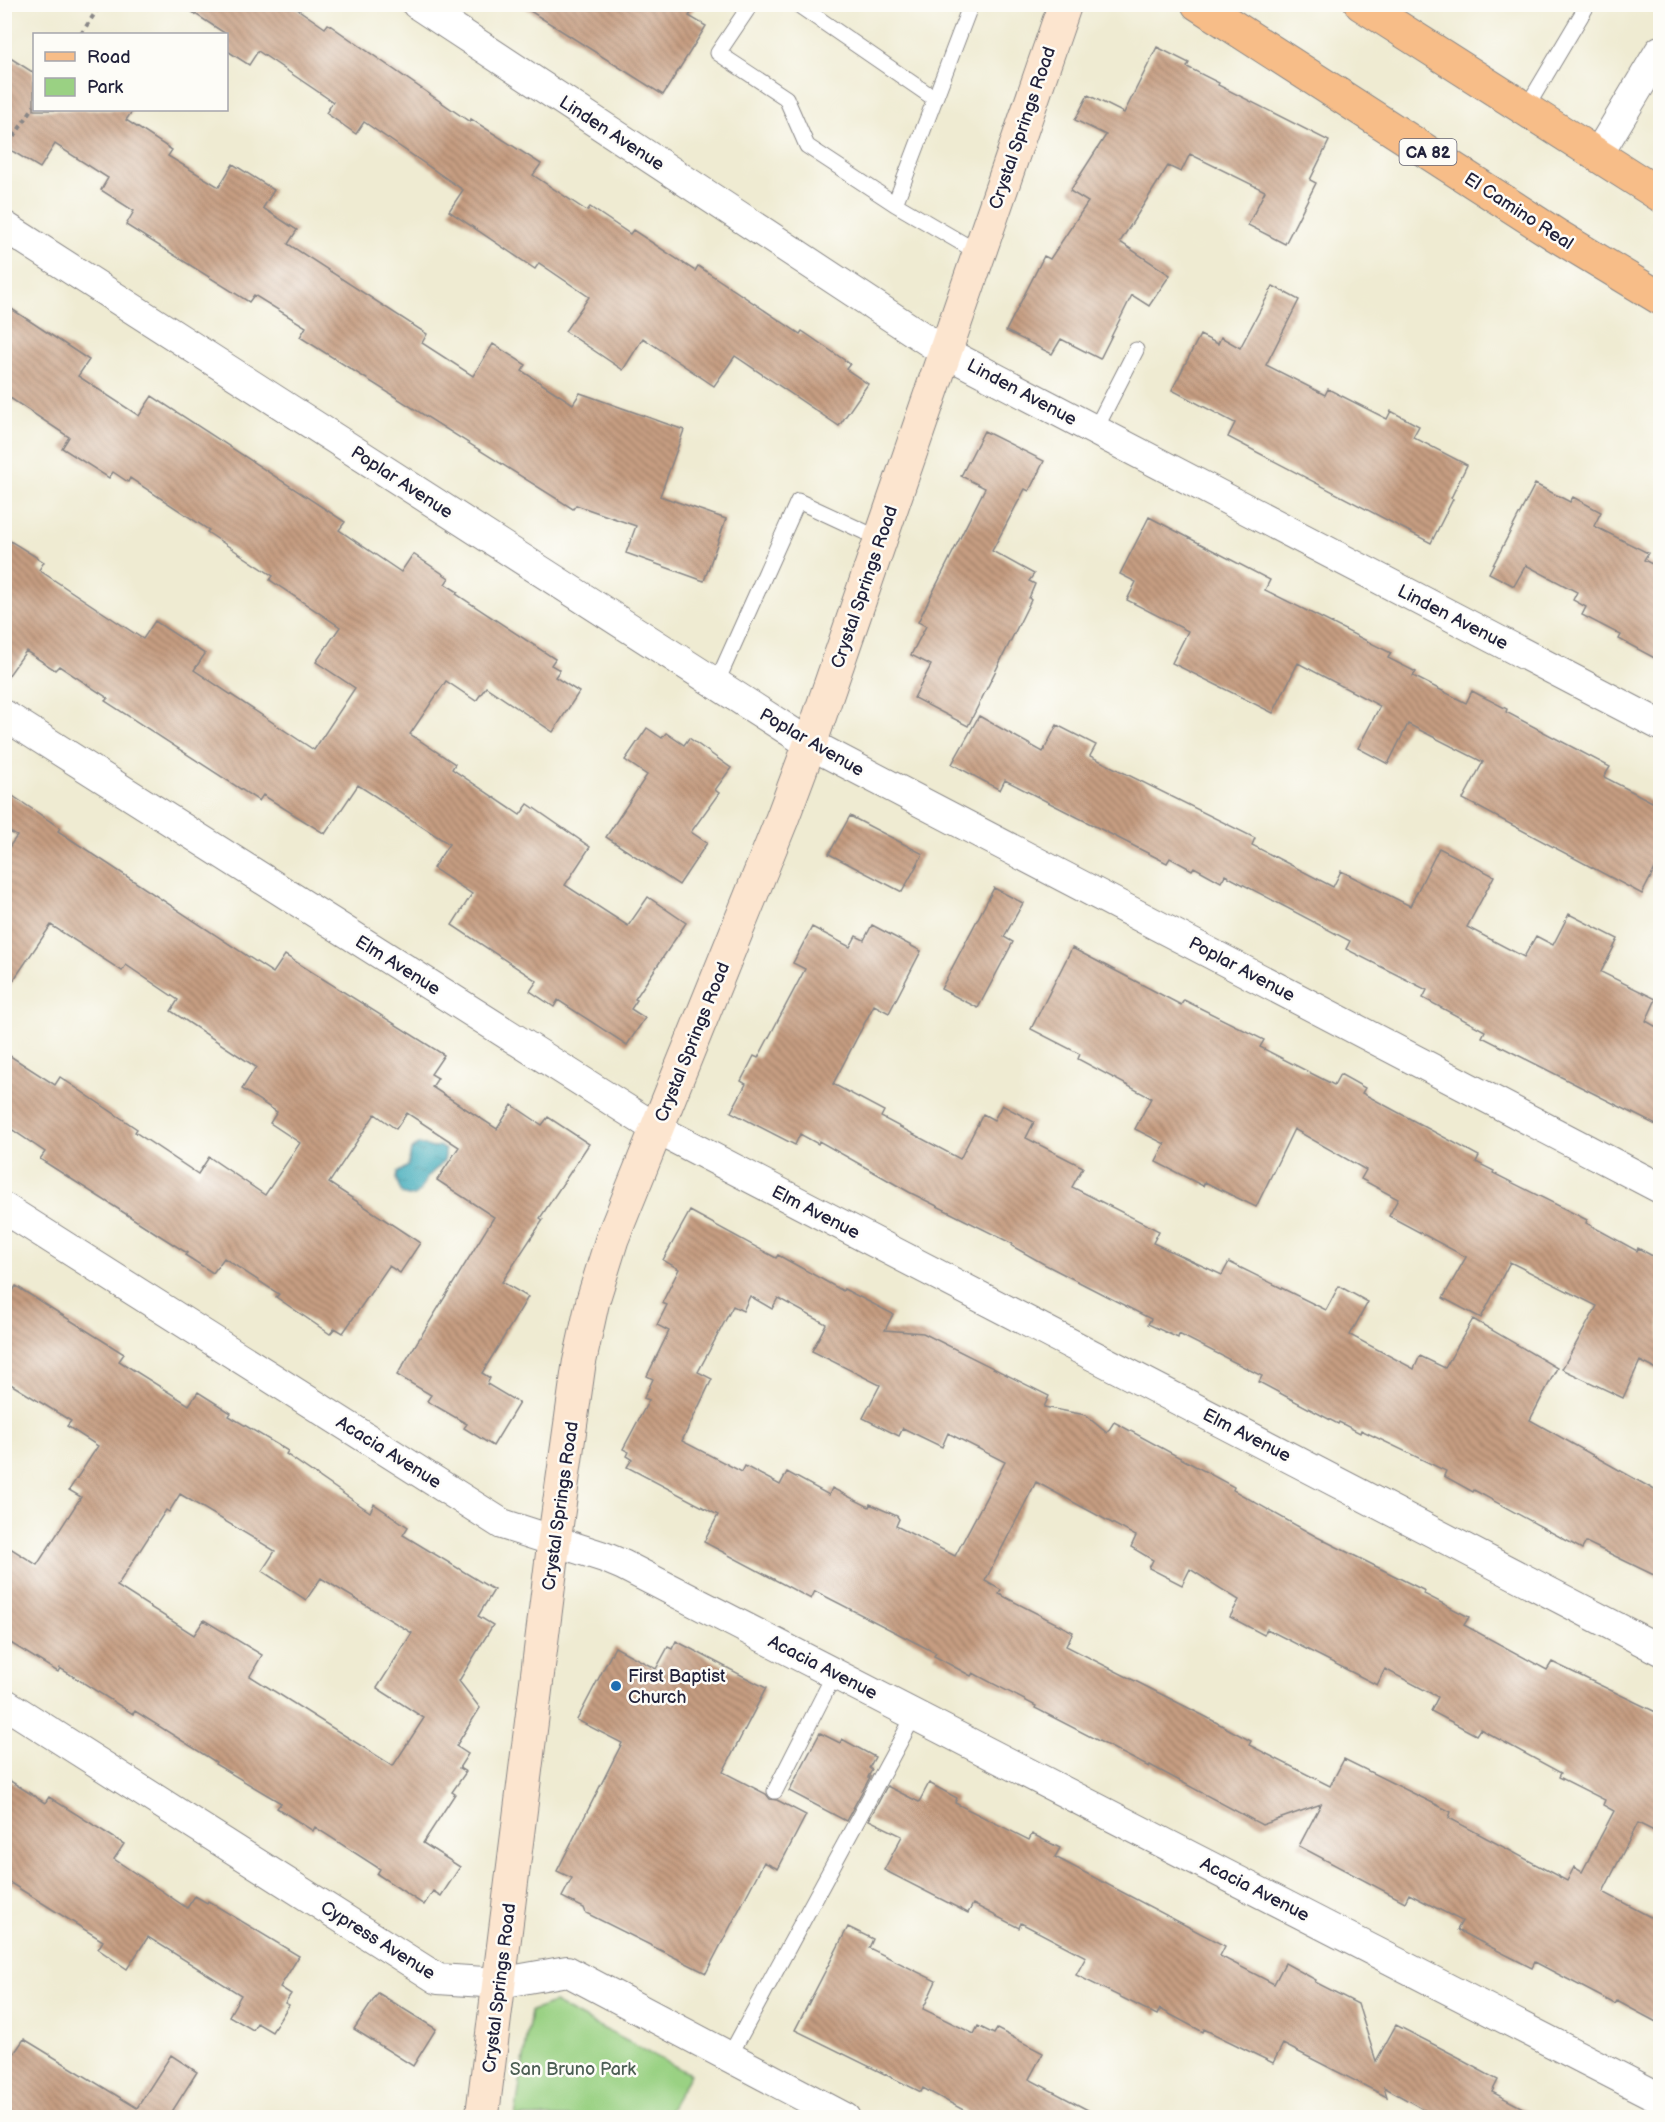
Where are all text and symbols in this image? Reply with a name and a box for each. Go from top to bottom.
legend [33,33,228,111]
street label: Crystal Springs Road [985,44,1060,212]
text: Road [87,47,131,68]
text: Park [87,77,123,98]
street label: Linden Avenue [555,92,669,175]
road number: CA 82 [1400,139,1456,165]
street label: El Camino Real [1460,168,1577,254]
street label: Linden Avenue [963,355,1080,430]
street label: Poplar Avenue [347,442,457,523]
street label: Crystal Springs Road [827,503,902,671]
street label: Linden Avenue [1394,581,1512,654]
street label: Poplar Avenue [756,704,868,781]
street label: Elm Avenue [351,931,444,1000]
street label: Poplar Avenue [1185,933,1299,1006]
street label: Crystal Springs Road [651,959,734,1125]
street label: Elm Avenue [768,1181,864,1244]
street label: Elm Avenue [1199,1404,1295,1467]
street label: Acacia Avenue [332,1412,445,1493]
street label: Crystal Springs Road [538,1420,583,1592]
street label: Acacia Avenue [765,1631,881,1704]
place label: First Baptist Church [628,1666,726,1708]
marker: First Baptist Church [609,1679,623,1693]
street label: Acacia Avenue [1197,1853,1313,1926]
street label: Cypress Avenue [317,1897,439,1984]
street label: Crystal Springs Road [479,1902,520,2074]
park label: San Bruno Park [510,2059,636,2080]

